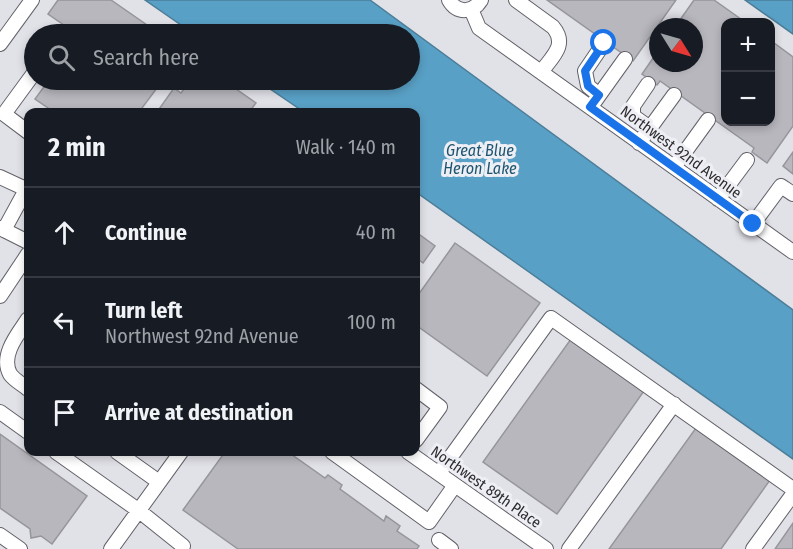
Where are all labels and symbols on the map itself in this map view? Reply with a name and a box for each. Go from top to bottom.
north arrow [649,18,703,72]
route start [590,29,616,55]
street label: Northwest 92nd Avenue [617,102,745,202]
water label: Great Blue Heron Lake [443,141,517,178]
route end [739,210,765,236]
street label: Northwest 89th Place [427,442,545,532]

